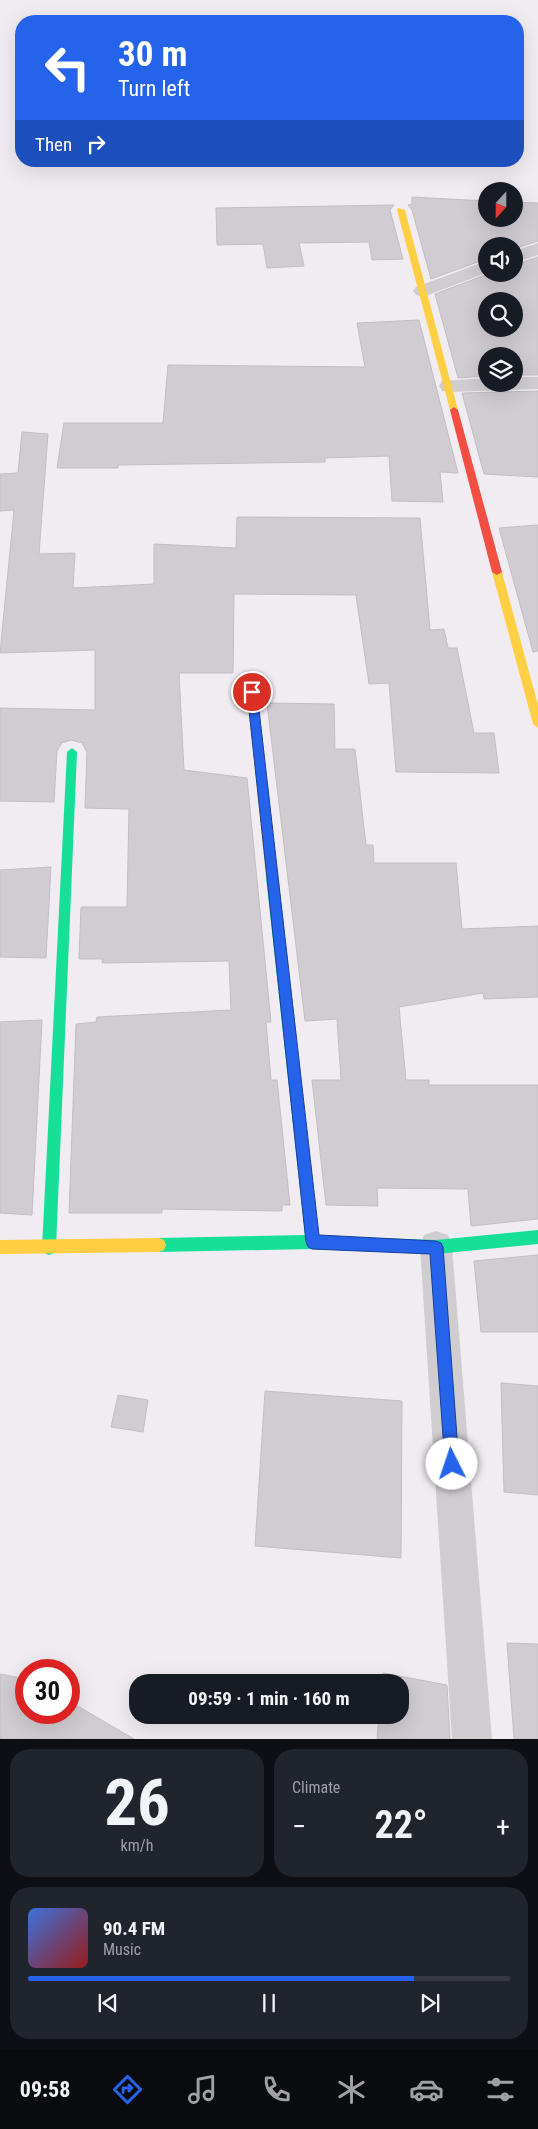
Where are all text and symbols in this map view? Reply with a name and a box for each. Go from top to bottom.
text: 30 m [118,34,187,75]
icon: left [35,35,100,100]
text: Turn left [118,76,190,101]
icon: right [82,130,110,158]
text: Then [35,133,72,156]
north arrow [478,182,522,228]
map controls [478,182,523,392]
button: sound [478,237,523,282]
button: search [478,292,523,337]
button: layers [478,347,523,392]
pin [231,671,273,713]
icon: arrive [238,678,266,706]
position arrow [425,1437,477,1489]
speed limit sign: 30 [15,1659,80,1724]
text: 09:59 · 1 min · 160 m [188,1687,350,1710]
text: 26 [104,1765,170,1841]
text: Climate [292,1778,340,1797]
text: 22° [374,1803,428,1847]
text: − [292,1810,306,1843]
text: + [496,1810,510,1843]
text: km/h [121,1836,153,1855]
text: 90.4 FM [103,1917,165,1940]
text: Music [103,1940,141,1959]
icon: previous [94,1989,122,2017]
icon: pause [255,1989,283,2017]
icon: next [416,1989,444,2017]
icon: directions [110,2072,145,2107]
icon: music [185,2072,220,2107]
icon: phone [259,2072,294,2107]
icon: climate [334,2072,369,2107]
icon: car [409,2072,444,2107]
icon: filters [483,2072,518,2107]
text: 09:58 [20,2077,70,2102]

